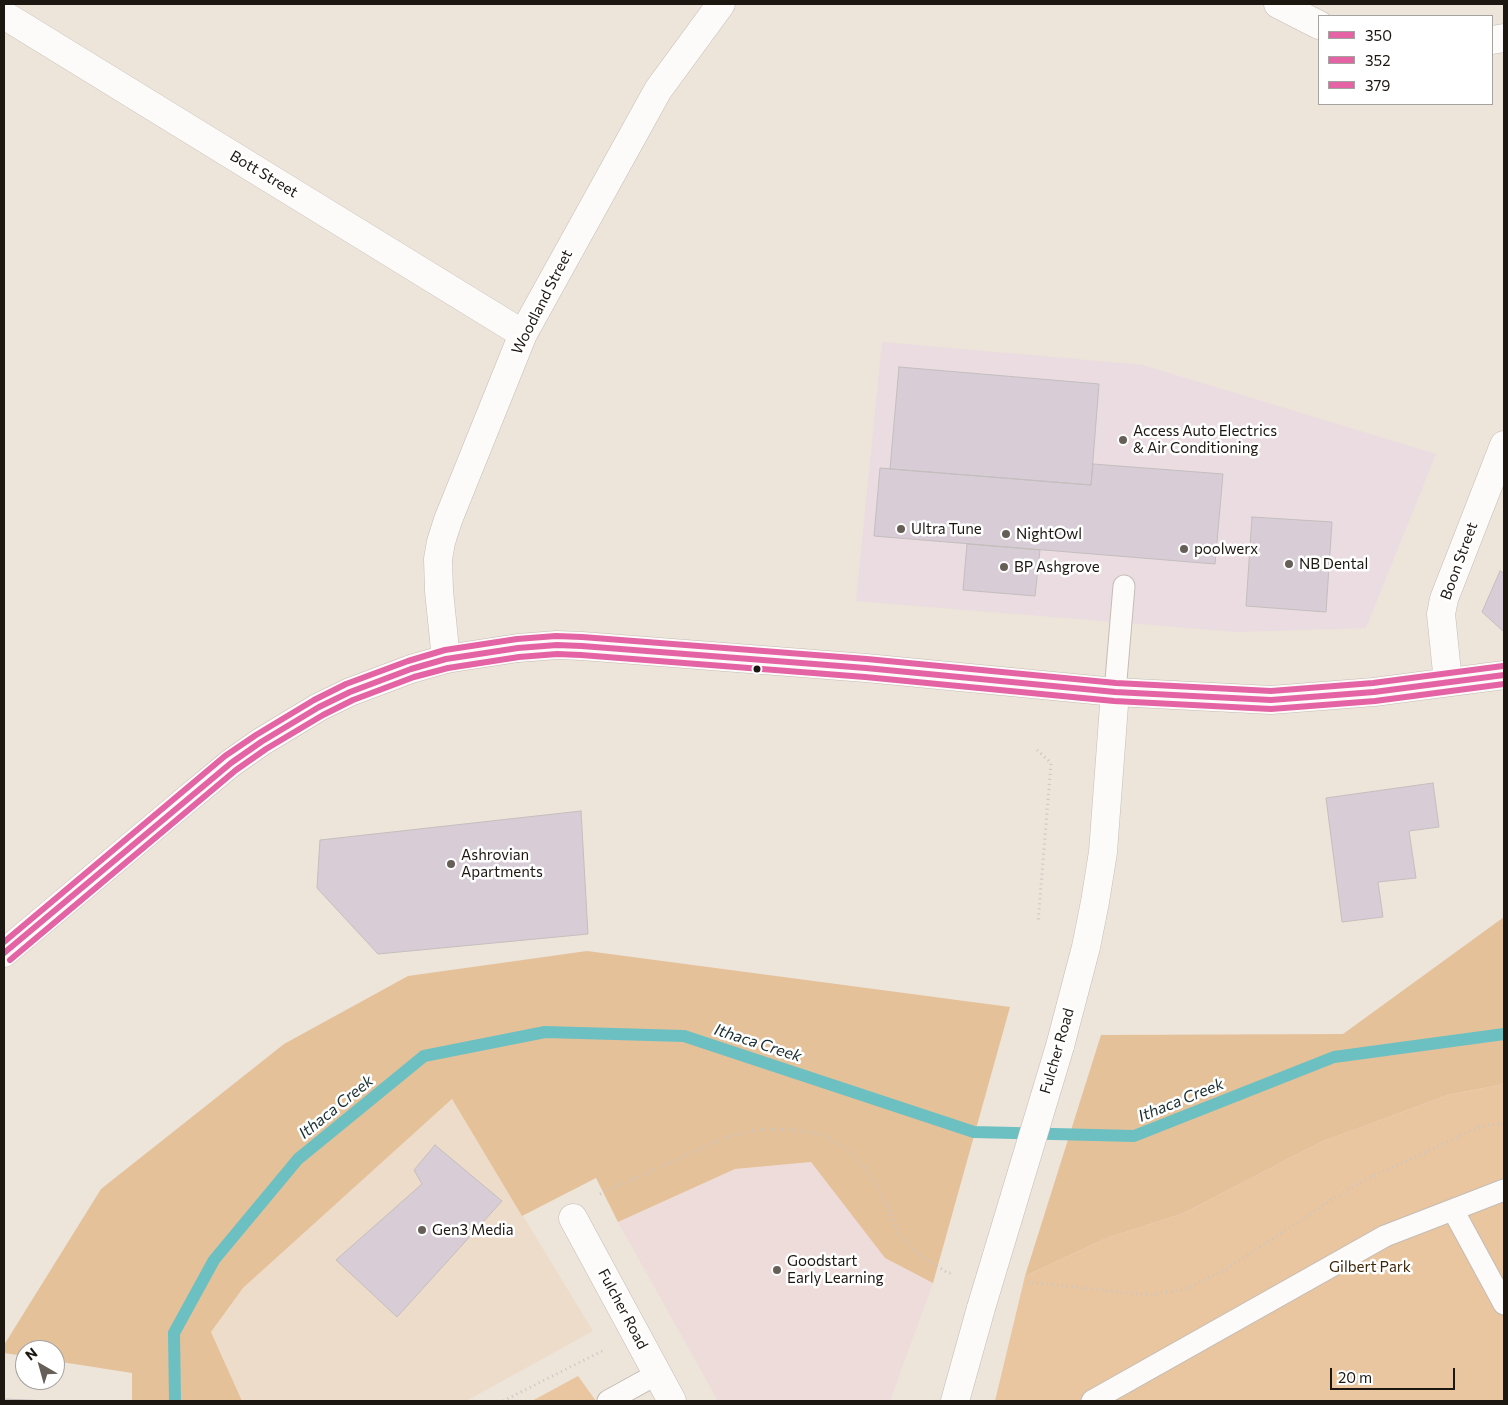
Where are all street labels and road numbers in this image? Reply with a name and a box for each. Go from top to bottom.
street label: Bott Street [227,147,301,201]
street label: Woodland Street [508,247,576,357]
street label: Boon Street [1437,520,1481,602]
street label: Fulcher Road [1036,1006,1078,1096]
street label: Fulcher Road [594,1266,652,1352]

